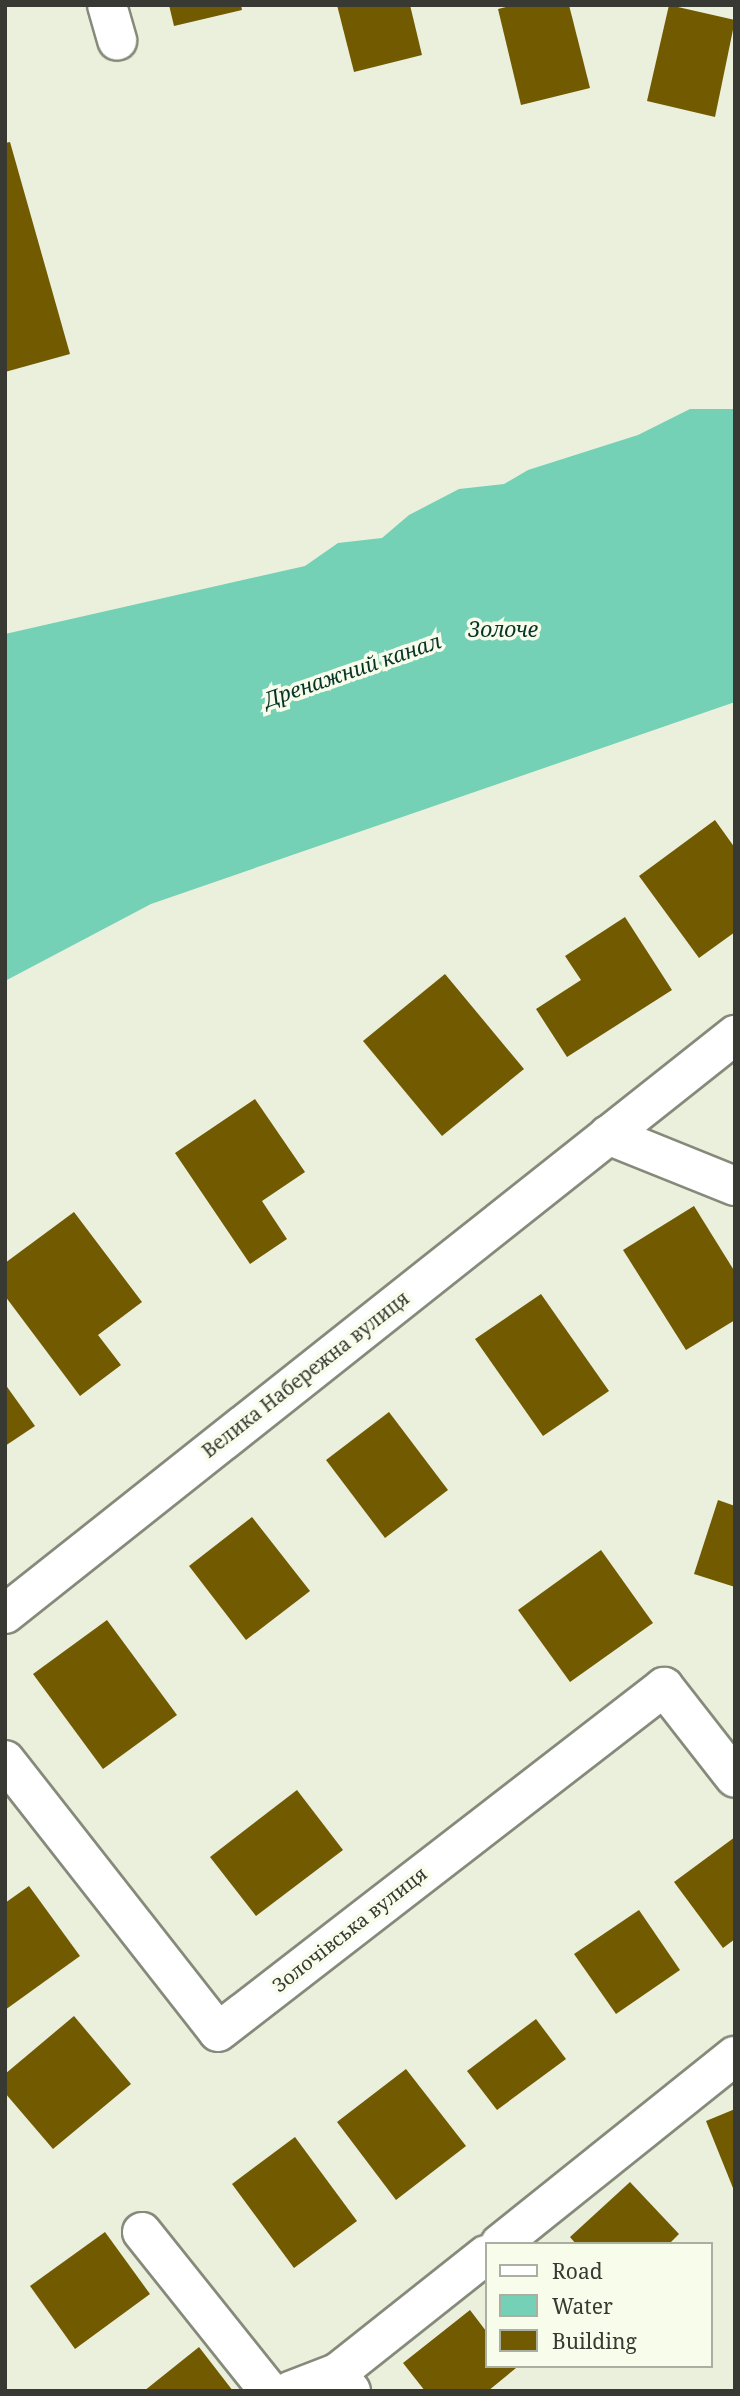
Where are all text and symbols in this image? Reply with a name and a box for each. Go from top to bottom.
water label: Золоче [468,616,538,642]
water label: Дренажний канал [260,628,444,712]
street label: Велика Набережна вулиця [198,1287,414,1463]
street label: Золочівська вулиця [268,1863,432,1997]
legend [484,2242,712,2368]
text: Road [552,2257,603,2285]
text: Water [552,2292,613,2320]
text: Building [552,2327,637,2355]

